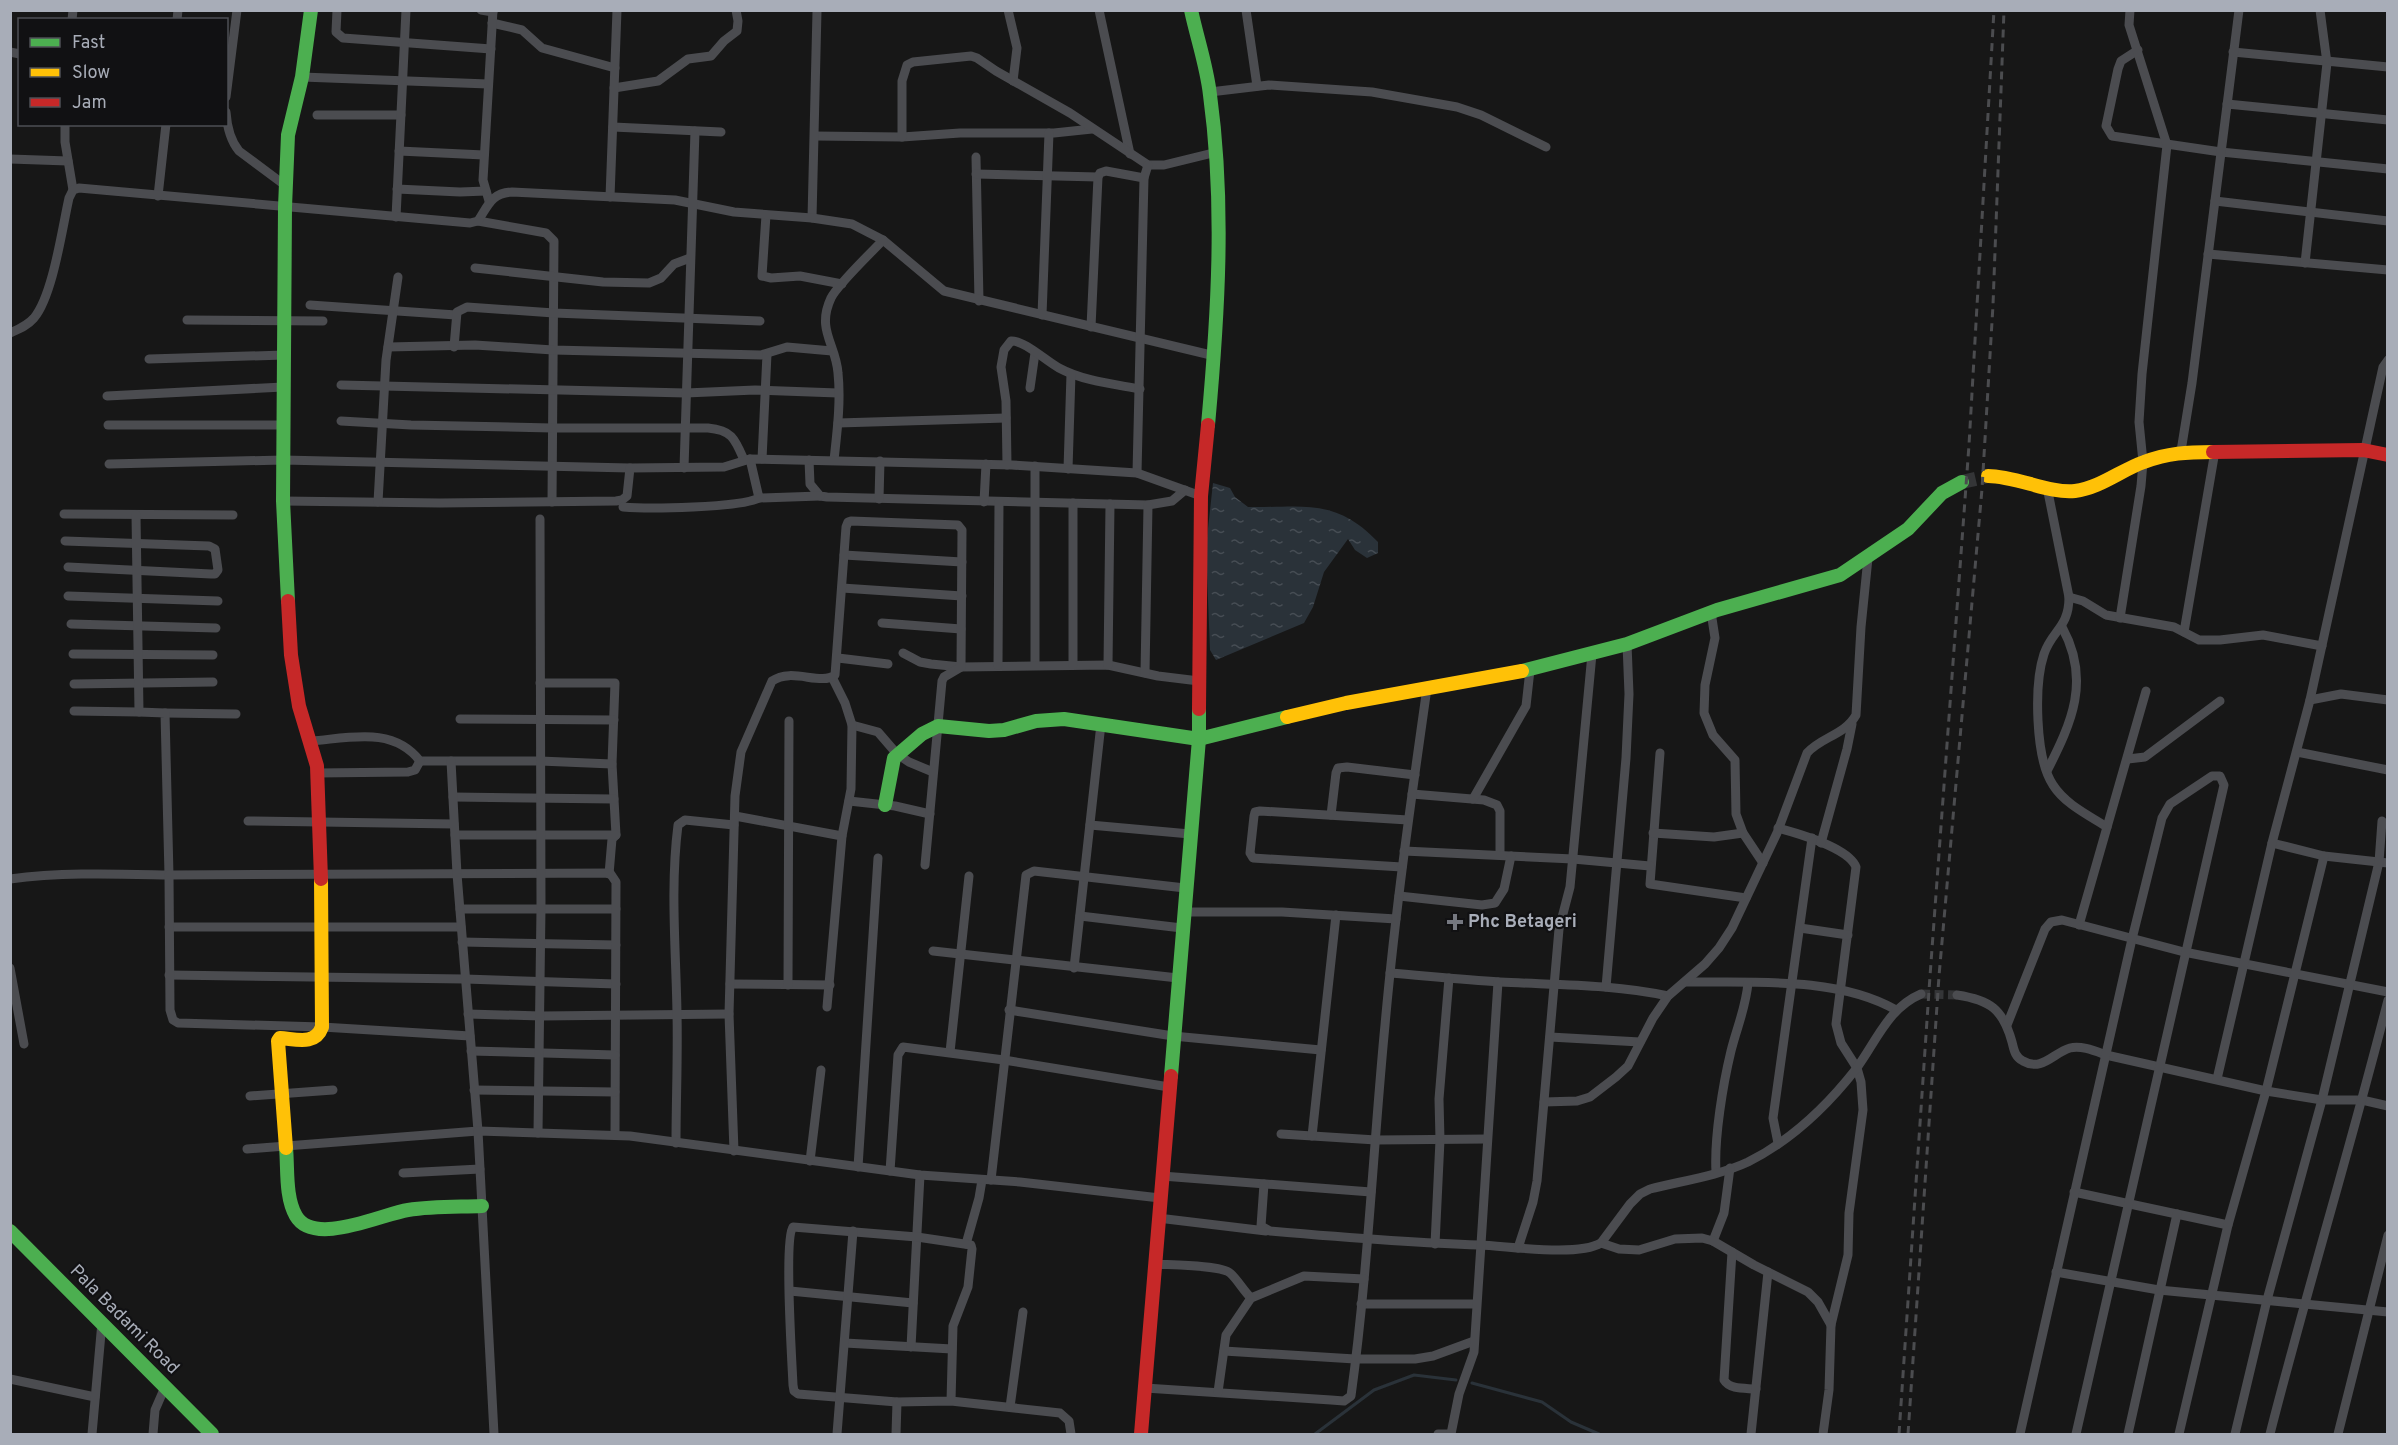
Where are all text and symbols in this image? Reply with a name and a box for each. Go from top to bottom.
legend [18,18,228,126]
text: Fast [72,32,105,55]
text: Slow [72,62,110,85]
text: Jam [72,92,107,115]
place label: Phc Betageri [1468,911,1577,934]
marker: Phc Betageri [1446,913,1464,931]
street label: Pala Badami Road [64,1260,184,1380]

